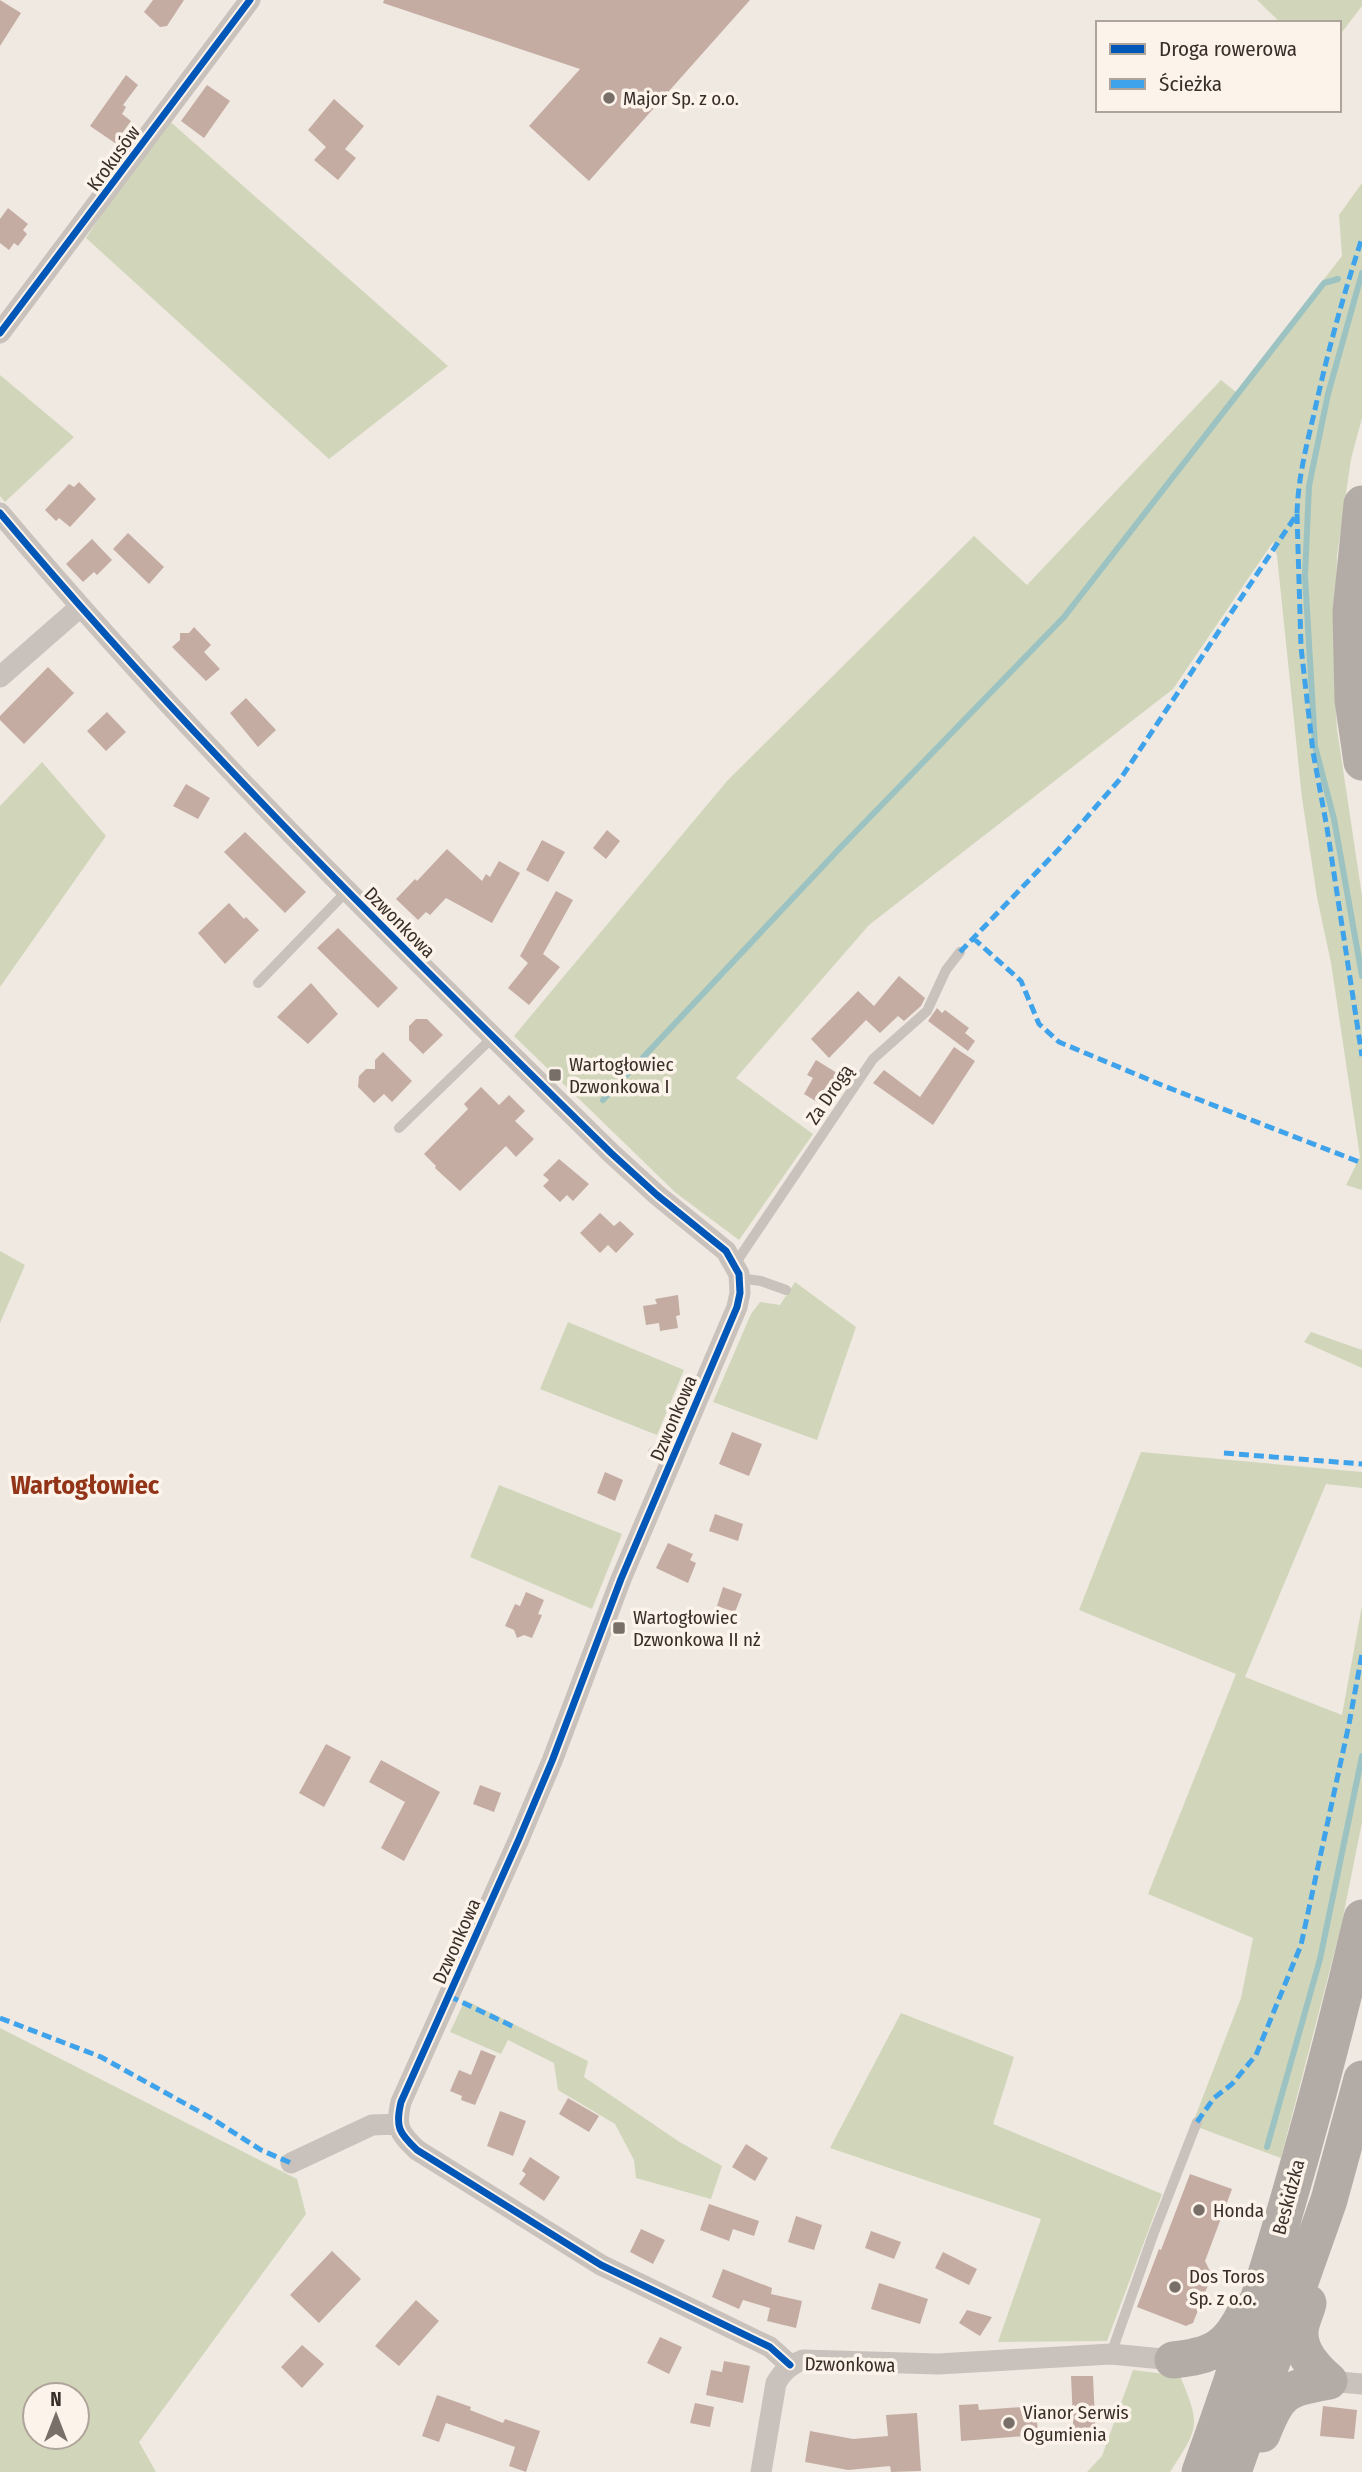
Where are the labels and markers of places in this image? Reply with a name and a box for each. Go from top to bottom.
place label: Major Sp. z o.o. [623,87,739,110]
marker: Major Sp. z o.o. [601,90,617,106]
place label: Wartogłowiec Dzwonkowa I [569,1053,674,1098]
marker: Wartogłowiec Dzwonkowa I [547,1067,563,1083]
place label: Wartogłowiec Dzwonkowa II nż [633,1606,761,1651]
marker: Wartogłowiec Dzwonkowa II nż [611,1620,627,1636]
place label: Honda [1213,2199,1264,2222]
marker: Honda [1191,2202,1207,2218]
place label: Dos Toros Sp. z o.o. [1189,2265,1265,2310]
marker: Dos Toros Sp. z o.o. [1167,2279,1183,2295]
place label: Vianor Serwis Ogumienia [1023,2401,1129,2446]
marker: Vianor Serwis Ogumienia [1001,2415,1017,2431]

